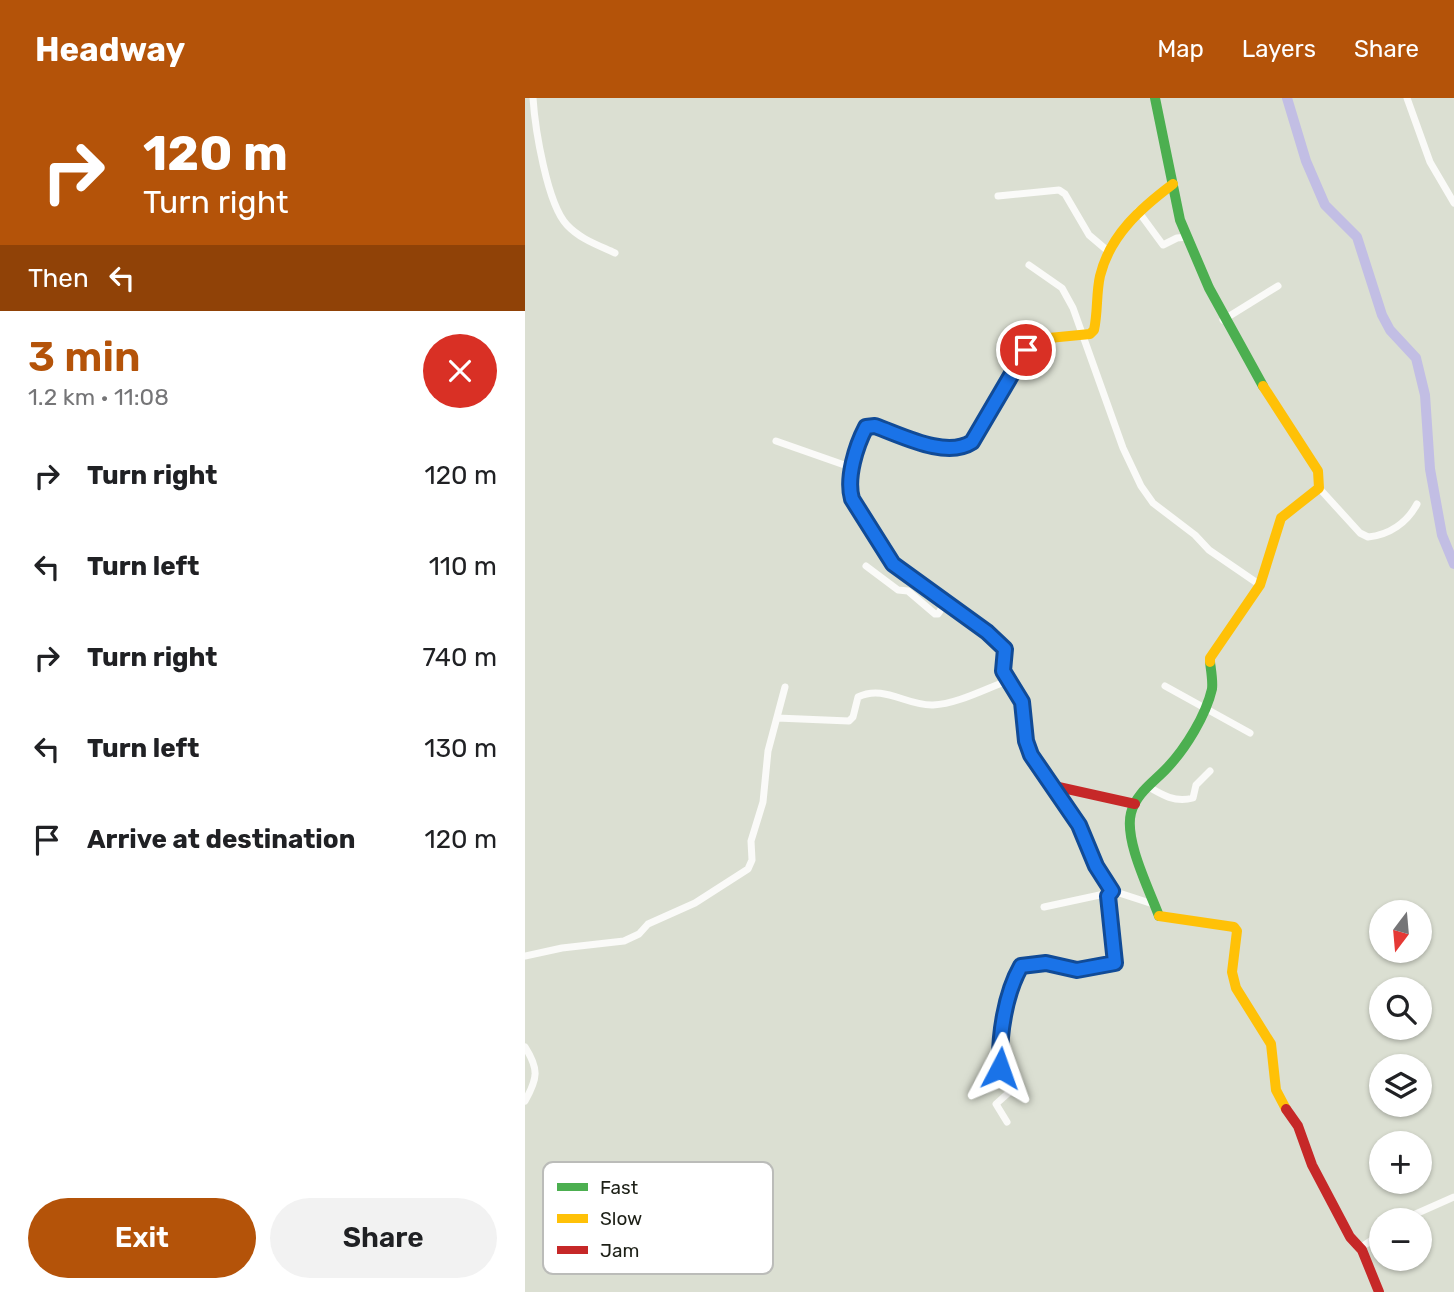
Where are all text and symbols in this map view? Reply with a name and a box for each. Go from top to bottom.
text: Headway [35,30,185,69]
text: Map [1157,35,1204,63]
text: Layers [1242,35,1316,63]
text: Share [1354,35,1419,63]
text: 120 m [143,124,288,182]
icon: right [28,126,119,217]
text: Turn right [143,183,288,221]
icon: left [103,259,141,297]
text: Then [28,263,89,294]
pin [996,320,1056,380]
icon: arrive [1007,331,1045,369]
text: 3 min [28,332,141,382]
button: close [423,334,497,408]
text: 1.2 km · 11:08 [28,383,169,411]
icon: right [28,457,66,495]
text: Turn right [87,460,217,491]
text: 120 m [425,460,497,491]
icon: left [28,548,66,586]
text: Turn left [87,551,199,582]
text: 110 m [429,551,497,582]
icon: right [28,639,66,677]
text: Turn right [87,642,217,673]
text: 740 m [422,642,497,673]
icon: left [28,730,66,768]
text: Turn left [87,733,199,764]
text: 130 m [424,733,497,764]
icon: arrive [28,821,66,859]
text: Arrive at destination [87,824,355,855]
text: 120 m [425,824,497,855]
north arrow [1369,900,1431,962]
map controls [1369,900,1432,1271]
button: search [1369,977,1432,1040]
position arrow [963,1031,1037,1105]
button: layers [1369,1054,1432,1117]
button: + [1369,1131,1432,1194]
legend [543,1162,773,1274]
text: Fast [600,1176,639,1199]
button: Exit [28,1198,256,1278]
button: Share [270,1198,497,1278]
text: Slow [600,1207,642,1230]
button: − [1369,1208,1432,1271]
text: Jam [600,1239,639,1262]

